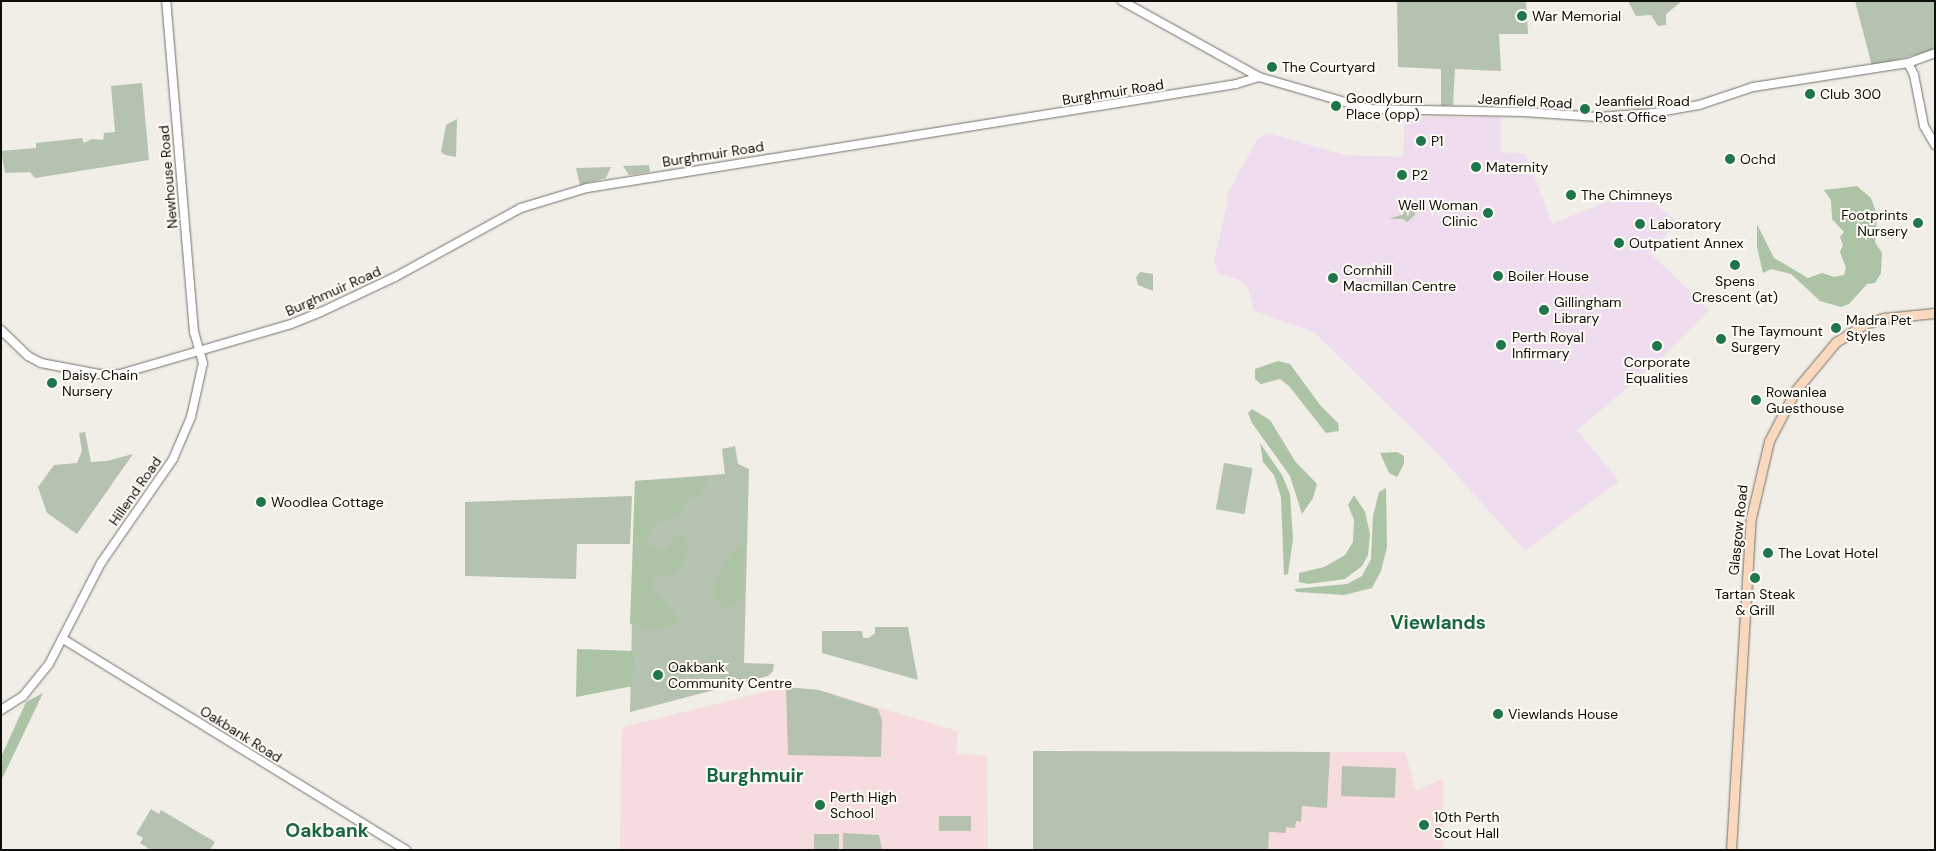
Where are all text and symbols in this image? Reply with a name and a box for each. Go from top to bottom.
place label: War Memorial [1532,8,1621,24]
marker: War Memorial [1516,10,1528,22]
place label: The Courtyard [1282,59,1375,75]
marker: The Courtyard [1266,61,1278,73]
street label: Burghmuir Road [1061,76,1165,108]
place label: Club 300 [1820,86,1881,102]
marker: Club 300 [1804,88,1816,100]
place label: Goodlyburn Place (opp) [1346,90,1423,122]
street label: Jeanfield Road [1477,90,1573,112]
place label: Jeanfield Road Post Office [1595,93,1690,125]
marker: Goodlyburn Place (opp) [1330,100,1342,112]
marker: Jeanfield Road Post Office [1579,103,1591,115]
street label: Newhouse Road [155,125,181,229]
place label: P1 [1431,133,1443,149]
marker: P1 [1415,135,1427,147]
street label: Burghmuir Road [661,138,765,170]
place label: Ochd [1740,151,1776,167]
marker: Ochd [1724,153,1736,165]
place label: Maternity [1486,159,1548,175]
marker: Maternity [1470,161,1482,173]
place label: P2 [1412,167,1428,183]
marker: P2 [1396,169,1408,181]
place label: The Chimneys [1581,187,1673,203]
marker: The Chimneys [1565,189,1577,201]
place label: Well Woman Clinic [1398,197,1478,230]
marker: Well Woman Clinic [1482,207,1494,219]
place label: Footprints Nursery [1841,207,1908,240]
place label: Laboratory [1650,216,1721,232]
marker: Footprints Nursery [1912,217,1924,229]
marker: Laboratory [1634,218,1646,230]
place label: Outpatient Annex [1629,235,1744,251]
marker: Outpatient Annex [1613,237,1625,249]
marker: Spens Crescent (at) [1729,259,1741,271]
street label: Burghmuir Road [283,262,383,320]
place label: Cornhill Macmillan Centre [1343,262,1456,294]
place label: Boiler House [1508,268,1589,284]
marker: Boiler House [1492,270,1504,282]
marker: Cornhill Macmillan Centre [1327,272,1339,284]
place label: Spens Crescent (at) [1692,273,1778,306]
place label: Gillingham Library [1554,294,1622,326]
marker: Gillingham Library [1538,304,1550,316]
place label: Madra Pet Styles [1846,312,1912,344]
marker: Madra Pet Styles [1830,322,1842,334]
place label: The Taymount Surgery [1731,323,1823,356]
place label: Perth Royal Infirmary [1512,329,1584,362]
marker: The Taymount Surgery [1715,333,1727,345]
marker: Perth Royal Infirmary [1494,338,1508,352]
marker: Corporate Equalities [1651,340,1663,352]
place label: Corporate Equalities [1624,354,1690,387]
place label: Daisy Chain Nursery [62,367,138,400]
marker: Daisy Chain Nursery [46,377,58,389]
place label: Rowanlea Guesthouse [1766,384,1844,417]
marker: Rowanlea Guesthouse [1750,394,1762,406]
street label: Hillend Road [105,453,165,529]
street label: Glasgow Road [1725,484,1751,576]
place label: Woodlea Cottage [271,494,384,510]
marker: Woodlea Cottage [255,496,267,508]
place label: The Lovat Hotel [1778,545,1878,561]
marker: The Lovat Hotel [1762,547,1774,559]
marker: Tartan Steak & Grill [1749,572,1761,584]
place label: Tartan Steak & Grill [1715,586,1795,618]
district label: Viewlands [1390,612,1486,634]
place label: Oakbank Community Centre [668,659,792,692]
marker: Oakbank Community Centre [652,669,664,681]
street label: Oakbank Road [197,702,285,766]
place label: Viewlands House [1508,706,1618,722]
marker: Viewlands House [1492,708,1504,720]
district label: Burghmuir [707,765,803,787]
place label: Perth High School [830,789,897,822]
marker: Perth High School [814,799,826,811]
place label: 10th Perth Scout Hall [1434,809,1500,842]
marker: 10th Perth Scout Hall [1418,819,1430,831]
district label: Oakbank [285,820,369,842]

